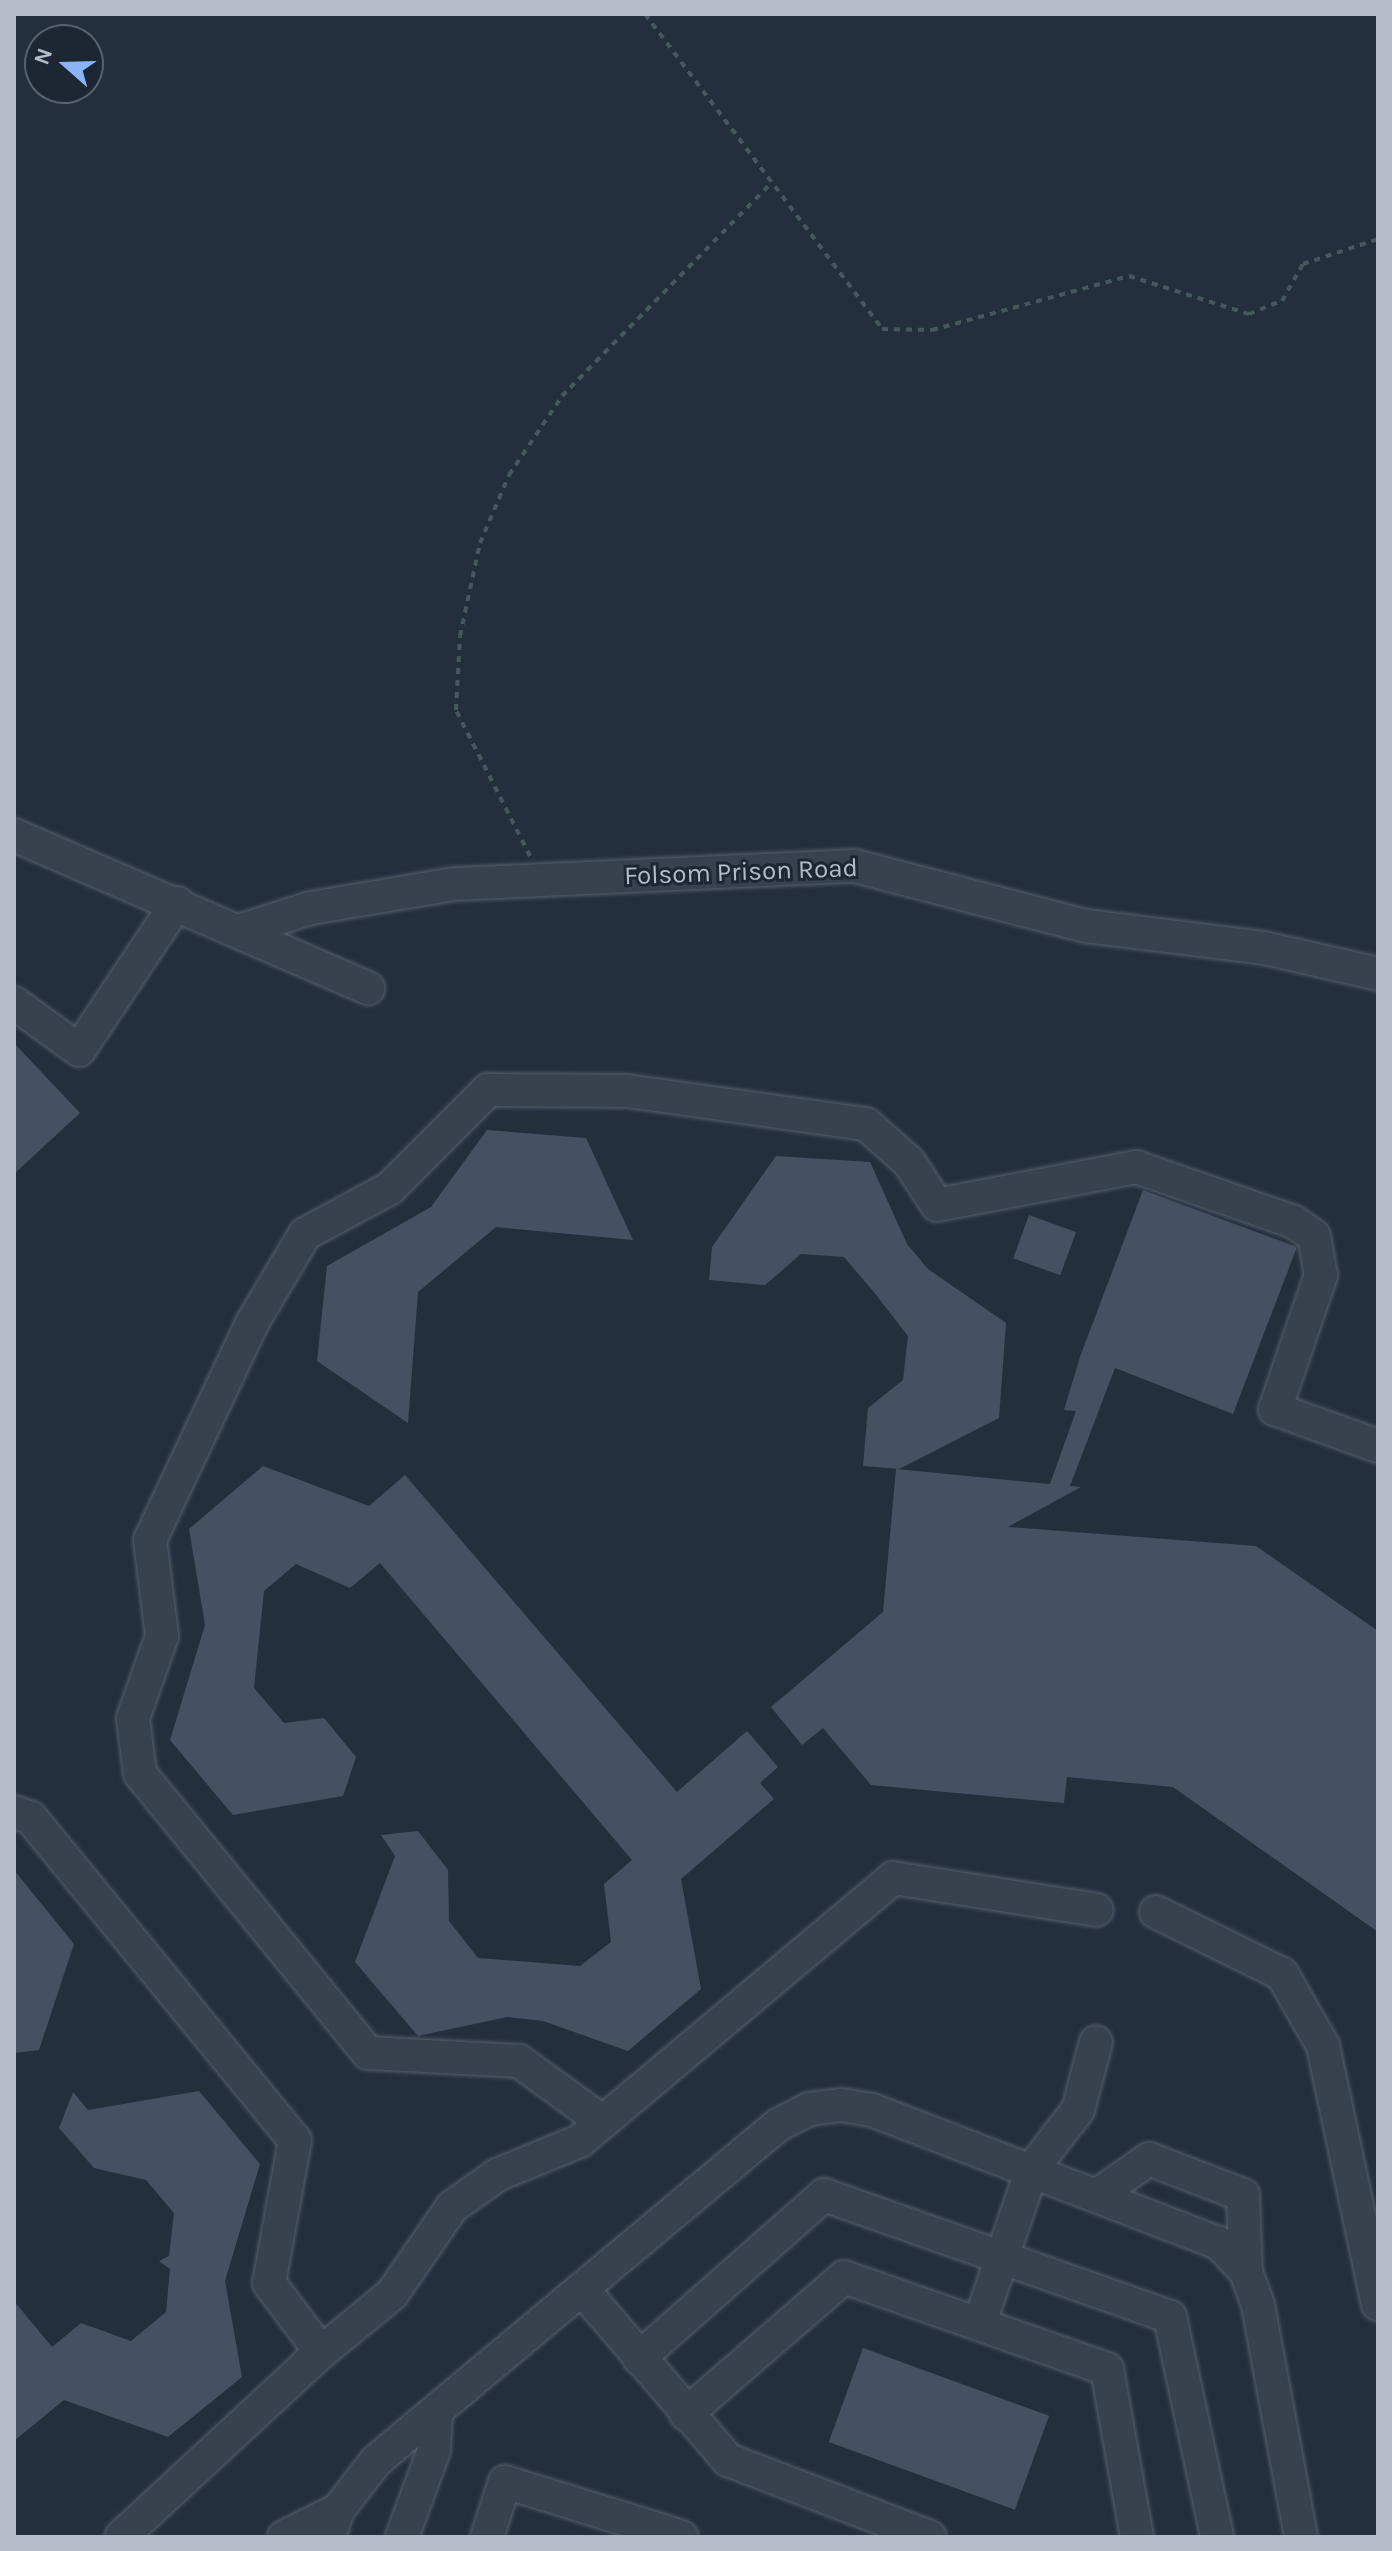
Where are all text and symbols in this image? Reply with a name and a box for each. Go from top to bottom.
north arrow [24,24,104,104]
text: N [28,45,58,68]
street label: Folsom Prison Road [624,852,858,892]

